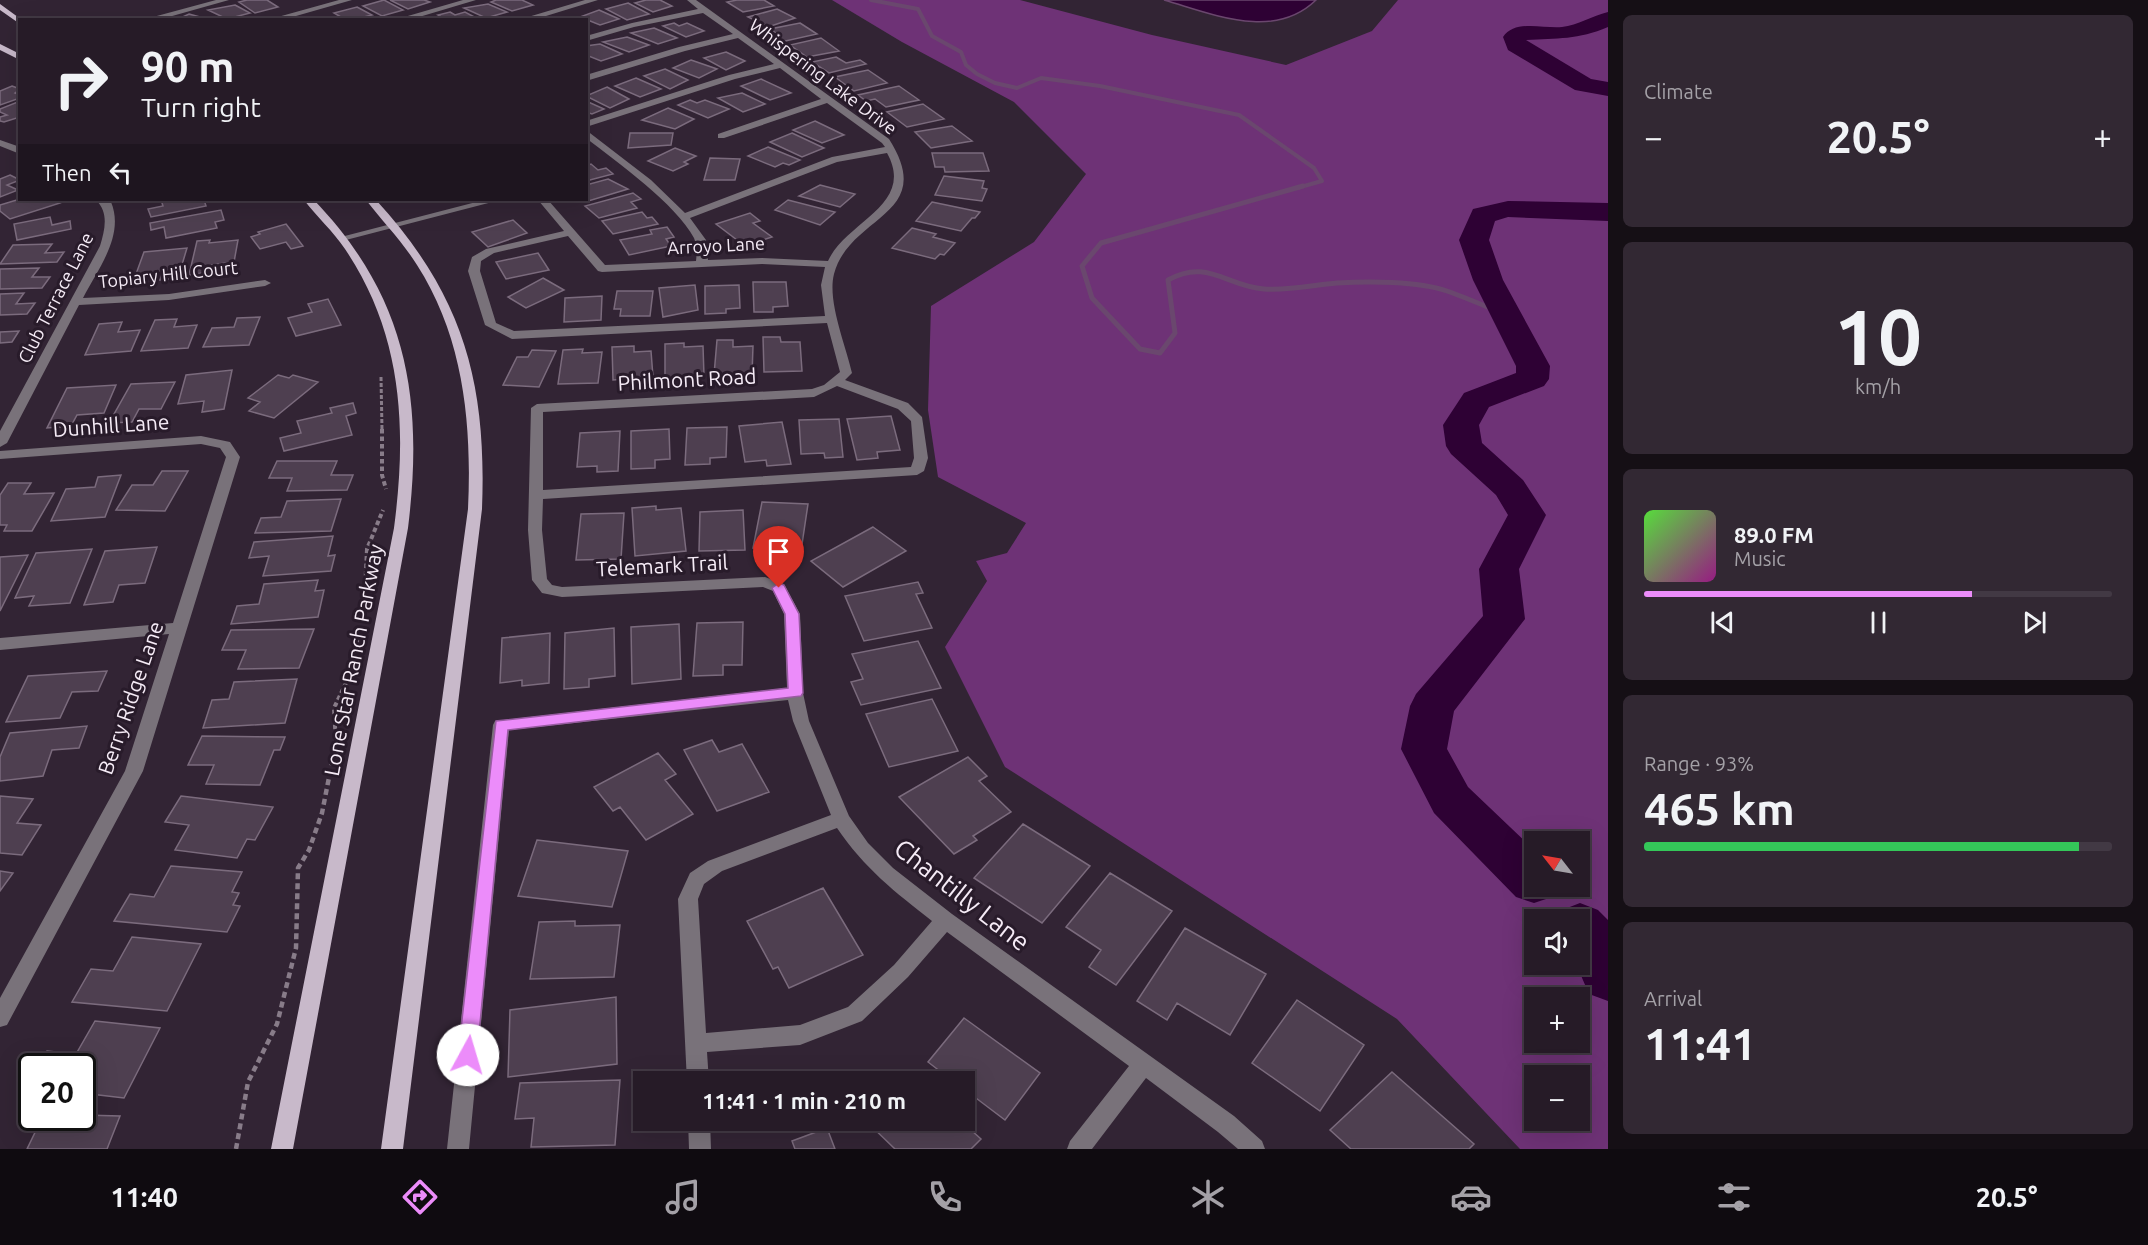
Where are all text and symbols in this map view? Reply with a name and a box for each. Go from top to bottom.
street label: Whispering Lake Drive [746,14,901,138]
icon: right [42,42,120,120]
text: 90 m [141,43,235,90]
text: Climate [1644,80,1713,103]
text: Turn right [141,92,261,122]
text: 20.5° [1826,111,1930,162]
text: − [1644,118,1663,155]
text: + [2093,118,2112,155]
icon: left [104,156,137,189]
text: Then [42,160,92,185]
street label: Club Terrace Lane [14,229,97,366]
street label: Arroyo Lane [667,232,765,258]
street label: Topiary Hill Court [97,257,239,291]
text: 10 [1834,292,1922,380]
street label: Philmont Road [617,363,757,395]
text: km/h [1855,375,1901,398]
street label: Dunhill Lane [52,409,170,441]
text: 89.0 FM [1734,522,1814,547]
pin [753,526,804,588]
icon: arrive [762,535,795,568]
street label: Lone Star Ranch Parkway [319,542,387,778]
text: Music [1734,547,1786,570]
street label: Telemark Trail [595,550,728,580]
icon: previous [1706,606,1739,639]
icon: pause [1862,606,1895,639]
icon: next [2018,606,2051,639]
street label: Berry Ridge Lane [93,618,167,777]
text: Range · 93% [1644,752,1754,775]
text: 465 km [1644,783,1795,834]
north arrow [1524,831,1590,897]
map controls [1524,831,1590,1131]
street label: Chantilly Lane [889,833,1036,956]
button: sound [1524,909,1590,975]
button: + [1524,987,1590,1053]
text: Arrival [1644,987,1702,1010]
text: 11:41 [1644,1018,1757,1069]
position arrow [436,1023,500,1087]
speed limit sign: 20 [18,1053,96,1131]
button: − [1524,1065,1590,1131]
text: 11:41 · 1 min · 210 m [702,1088,906,1113]
icon: directions [399,1176,441,1218]
icon: music [662,1176,704,1218]
icon: phone [924,1176,966,1218]
icon: climate [1187,1176,1229,1218]
icon: car [1450,1176,1492,1218]
icon: filters [1713,1176,1755,1218]
text: 11:40 [110,1182,178,1212]
text: 20.5° [1976,1182,2038,1212]

